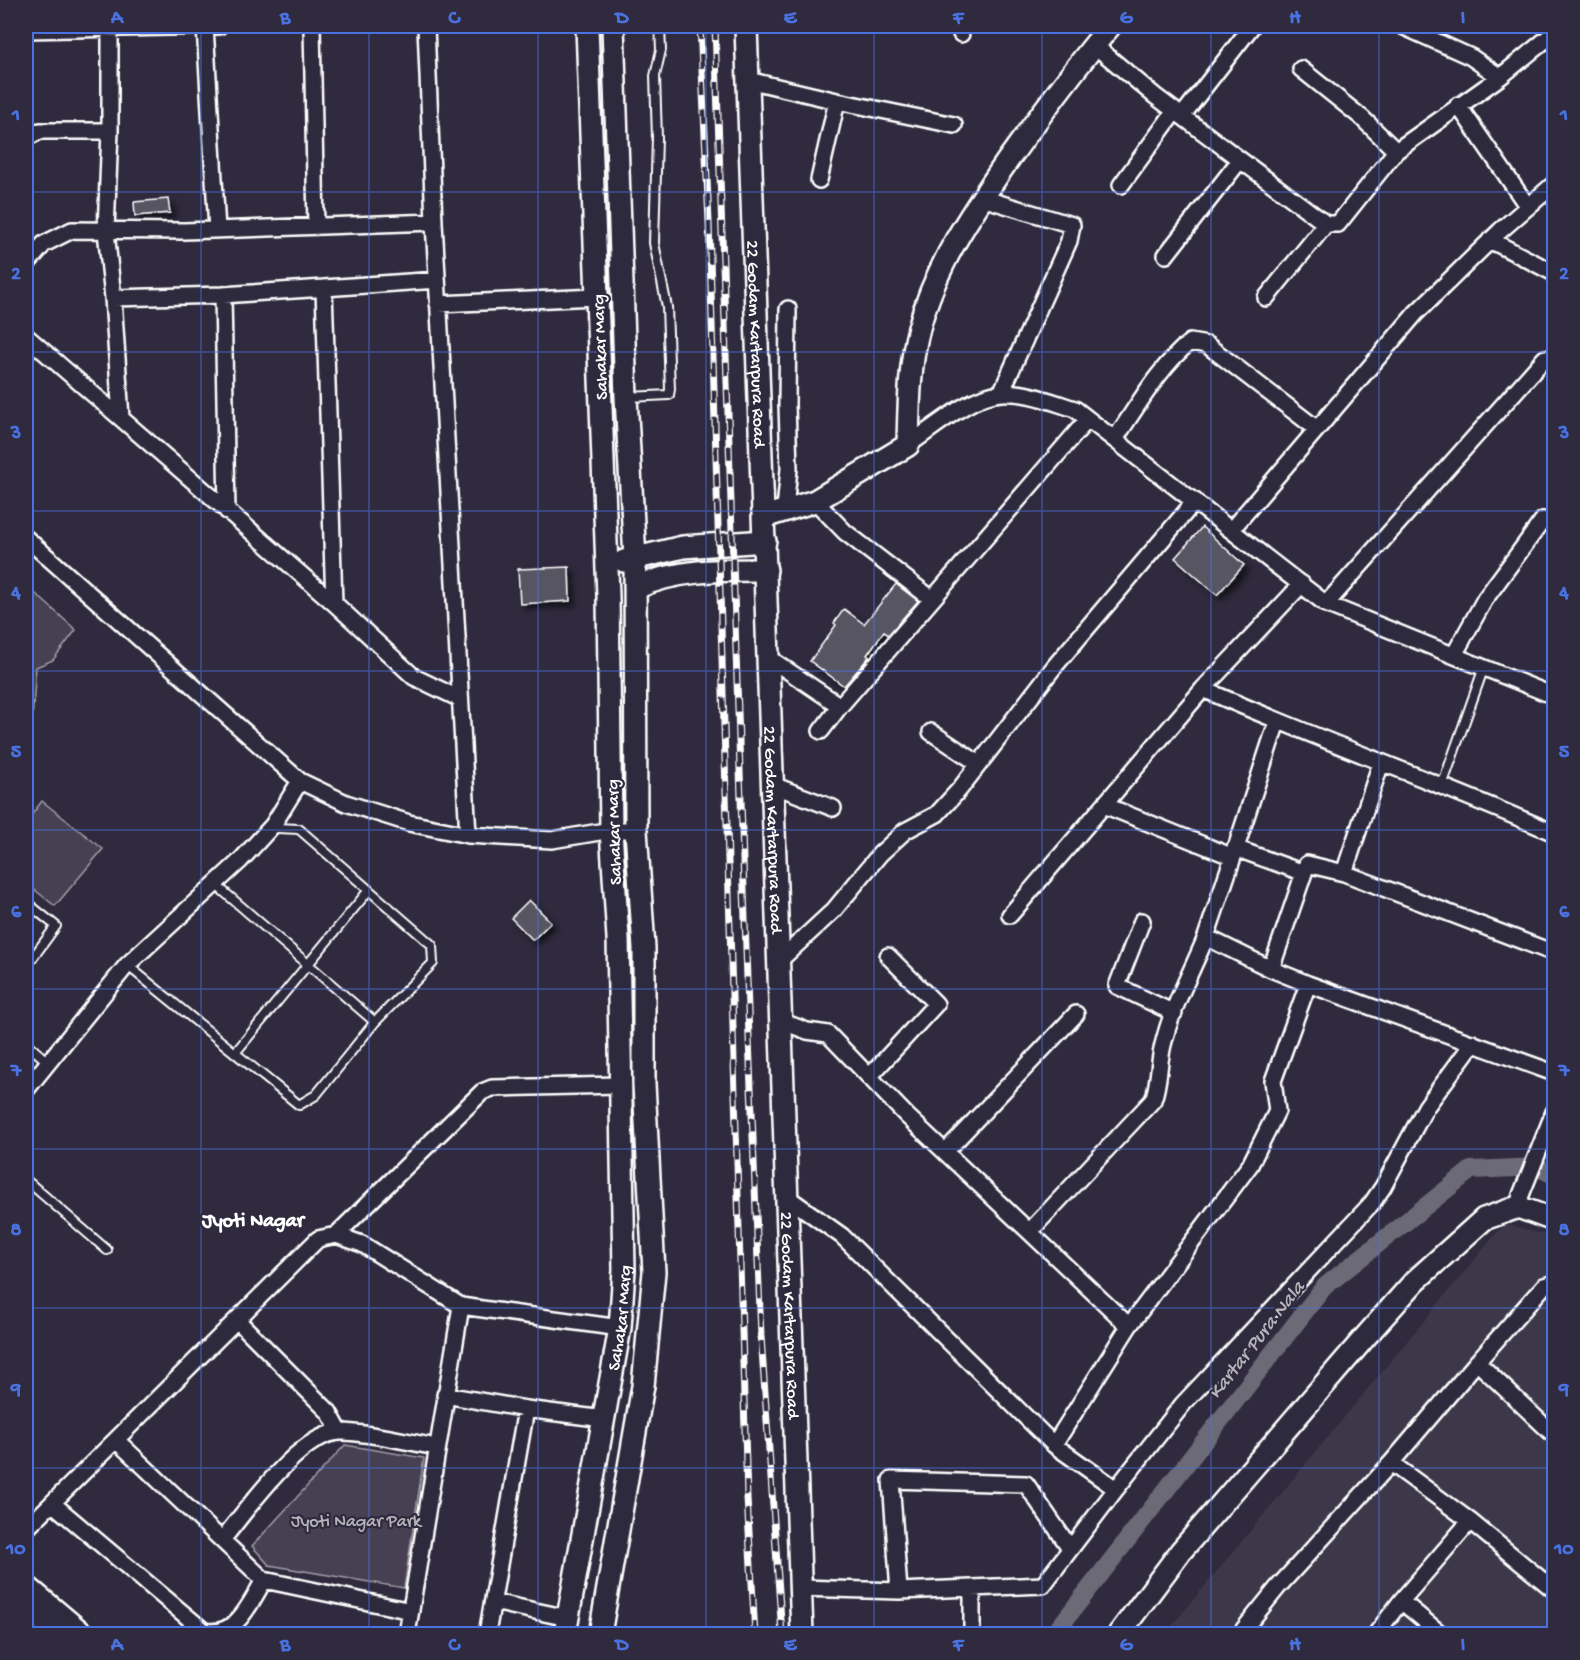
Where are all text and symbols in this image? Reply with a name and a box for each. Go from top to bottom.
text: A [110,8,125,31]
text: B [279,8,291,31]
text: C [448,8,462,31]
text: D [613,8,629,31]
text: E [784,8,798,31]
text: F [952,8,965,31]
text: G [1120,8,1134,31]
text: H [1289,8,1301,31]
text: I [1461,8,1466,31]
text: 1 [11,105,20,128]
text: 1 [1559,105,1568,128]
street label: 22 Godam Kartarpura Road [740,240,769,449]
text: 2 [11,264,21,287]
text: 2 [1559,264,1569,287]
street label: Sahakar Marg [589,294,614,400]
text: 3 [10,423,21,446]
text: 3 [1558,423,1569,446]
text: 4 [10,583,21,606]
text: 4 [1558,583,1569,606]
street label: 22 Godam Kartarpura Road [757,726,786,935]
text: 5 [11,742,22,765]
text: 5 [1559,742,1570,765]
street label: Sahakar Marg [603,779,628,885]
text: 6 [11,902,22,925]
text: 6 [1559,902,1570,925]
text: 7 [10,1061,23,1084]
text: 7 [1558,1061,1571,1084]
district label: Jyoti Nagar [201,1211,306,1234]
street label: 22 Godam Kartarpura Road [774,1211,803,1421]
text: 8 [11,1220,22,1243]
text: 8 [1559,1220,1570,1243]
street label: Sahakar Marg [605,1265,637,1372]
water label: Kartar Pura Nala [1205,1276,1312,1405]
text: 9 [10,1380,21,1403]
text: 9 [1558,1380,1569,1403]
park label: Jyoti Nagar Park [291,1512,423,1533]
text: 10 [5,1539,26,1562]
text: 10 [1553,1539,1574,1562]
text: A [110,1635,125,1658]
text: B [279,1635,291,1658]
text: C [448,1635,462,1658]
text: D [613,1635,629,1658]
text: E [784,1635,798,1658]
text: F [952,1635,965,1658]
text: G [1120,1635,1134,1658]
text: H [1289,1635,1301,1658]
text: I [1461,1635,1466,1658]

